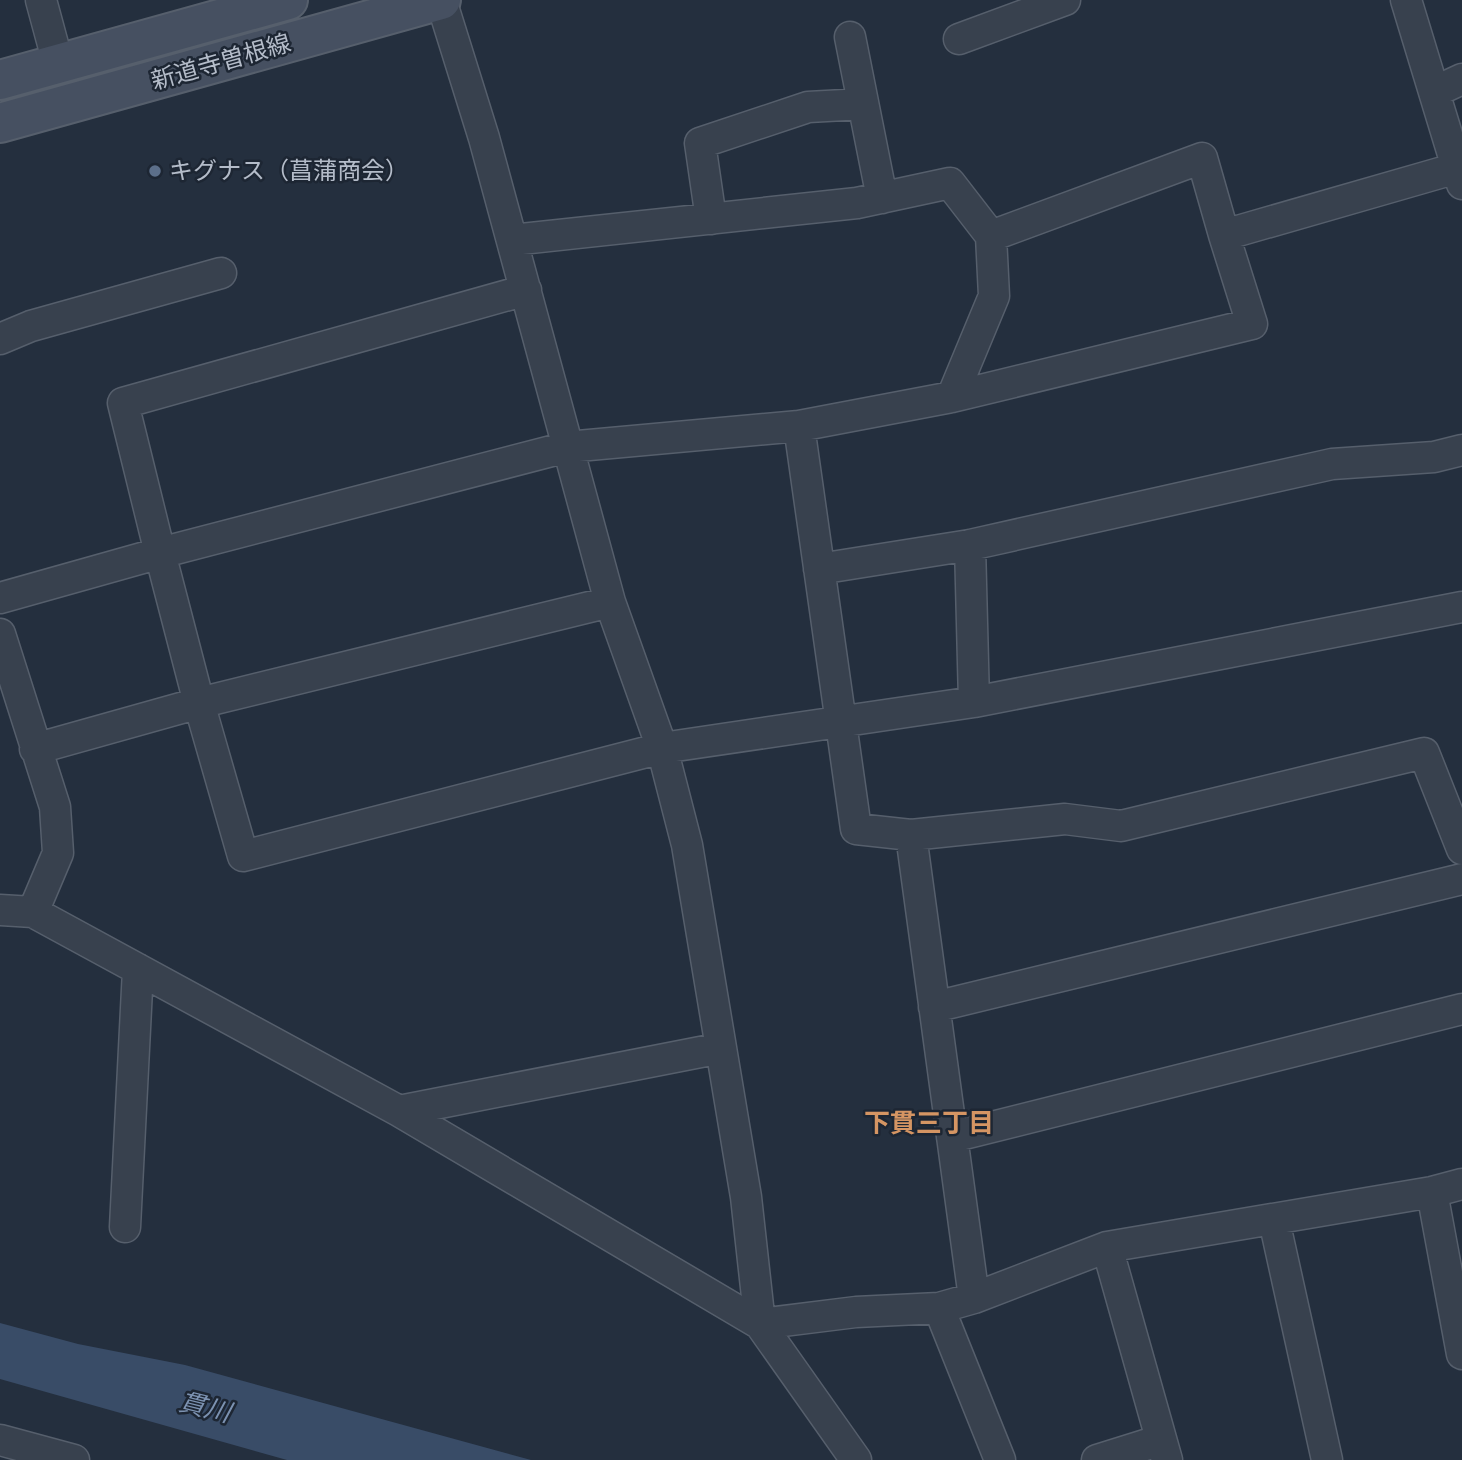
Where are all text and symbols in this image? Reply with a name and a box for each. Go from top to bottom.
street label: 新道寺曽根線 [148,28,294,96]
place label: キグナス（菖蒲商会） [169,156,409,186]
marker: キグナス（菖蒲商会） [147,163,163,179]
district label: 下貫三丁目 [864,1108,994,1140]
water label: 貫川 [176,1386,237,1431]

